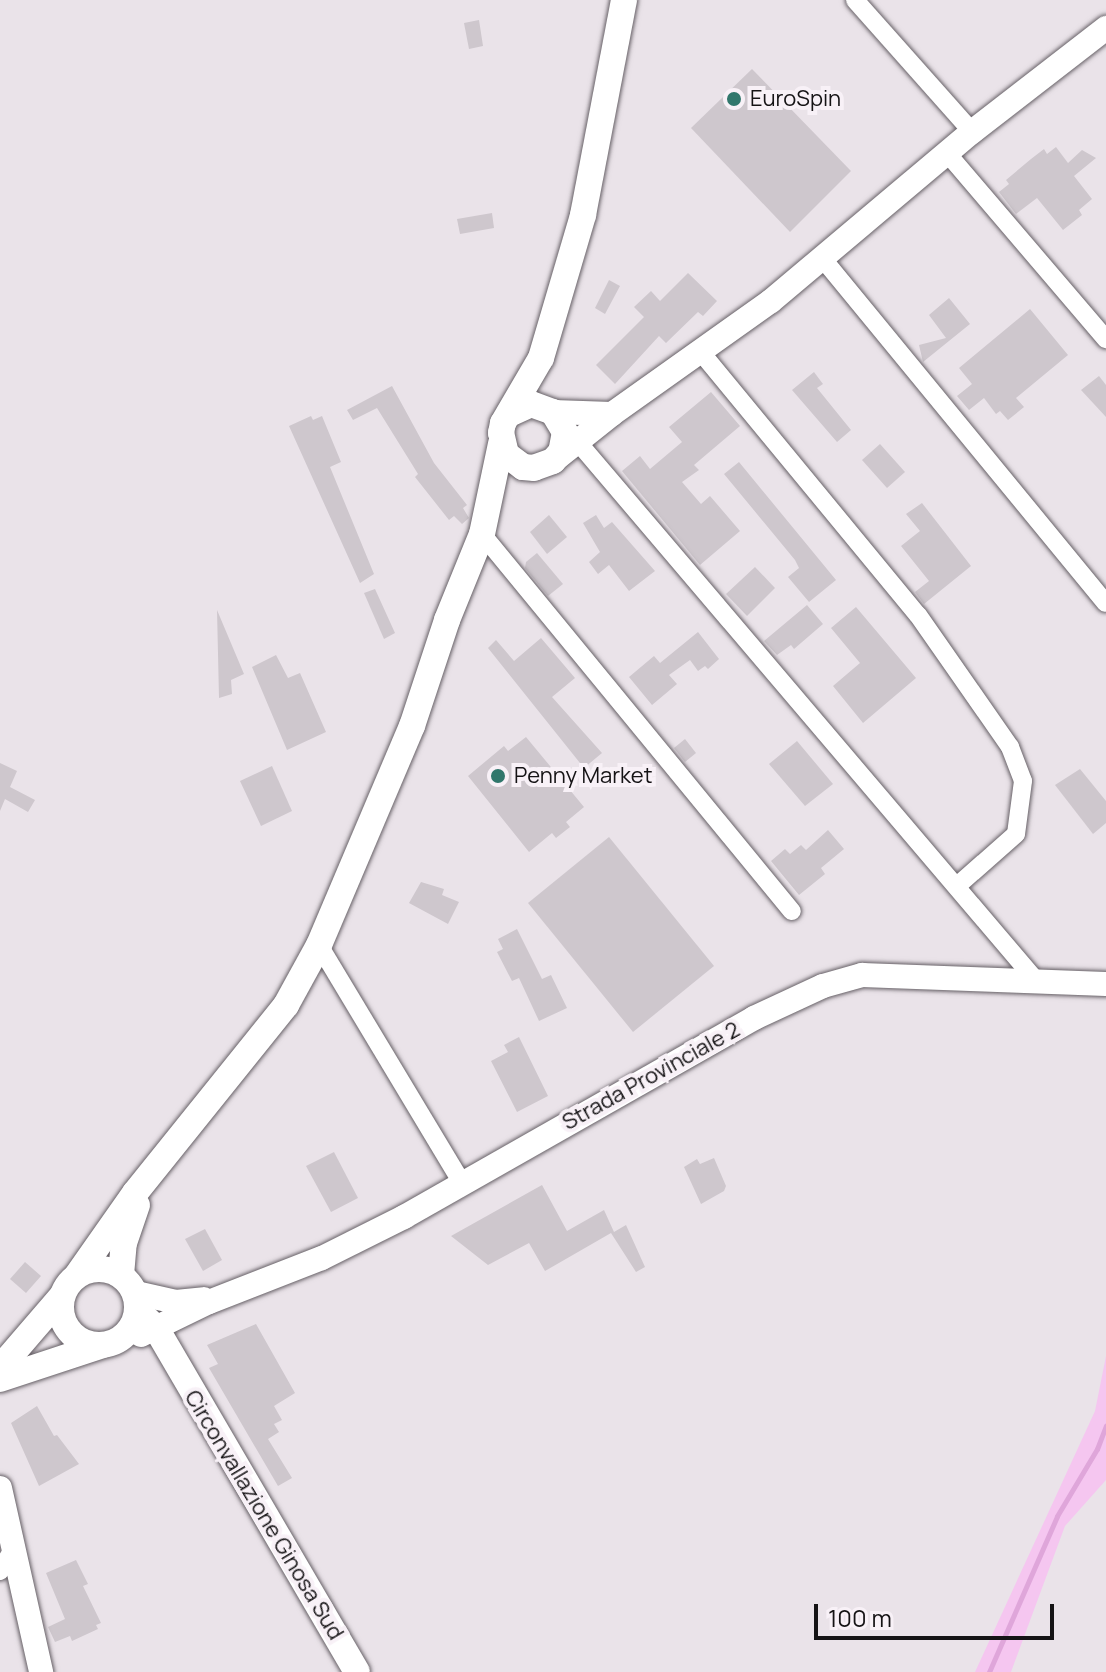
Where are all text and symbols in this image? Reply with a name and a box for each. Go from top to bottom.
place label: EuroSpin [750,86,841,112]
marker: EuroSpin [725,90,743,108]
place label: Penny Market [514,763,652,789]
marker: Penny Market [489,767,507,785]
street label: Strada Provinciale 2 [558,1016,744,1136]
street label: Circonvallazione Ginosa Sud [179,1386,349,1644]
scale bar [818,1588,1058,1638]
text: 100 m [828,1601,892,1634]

